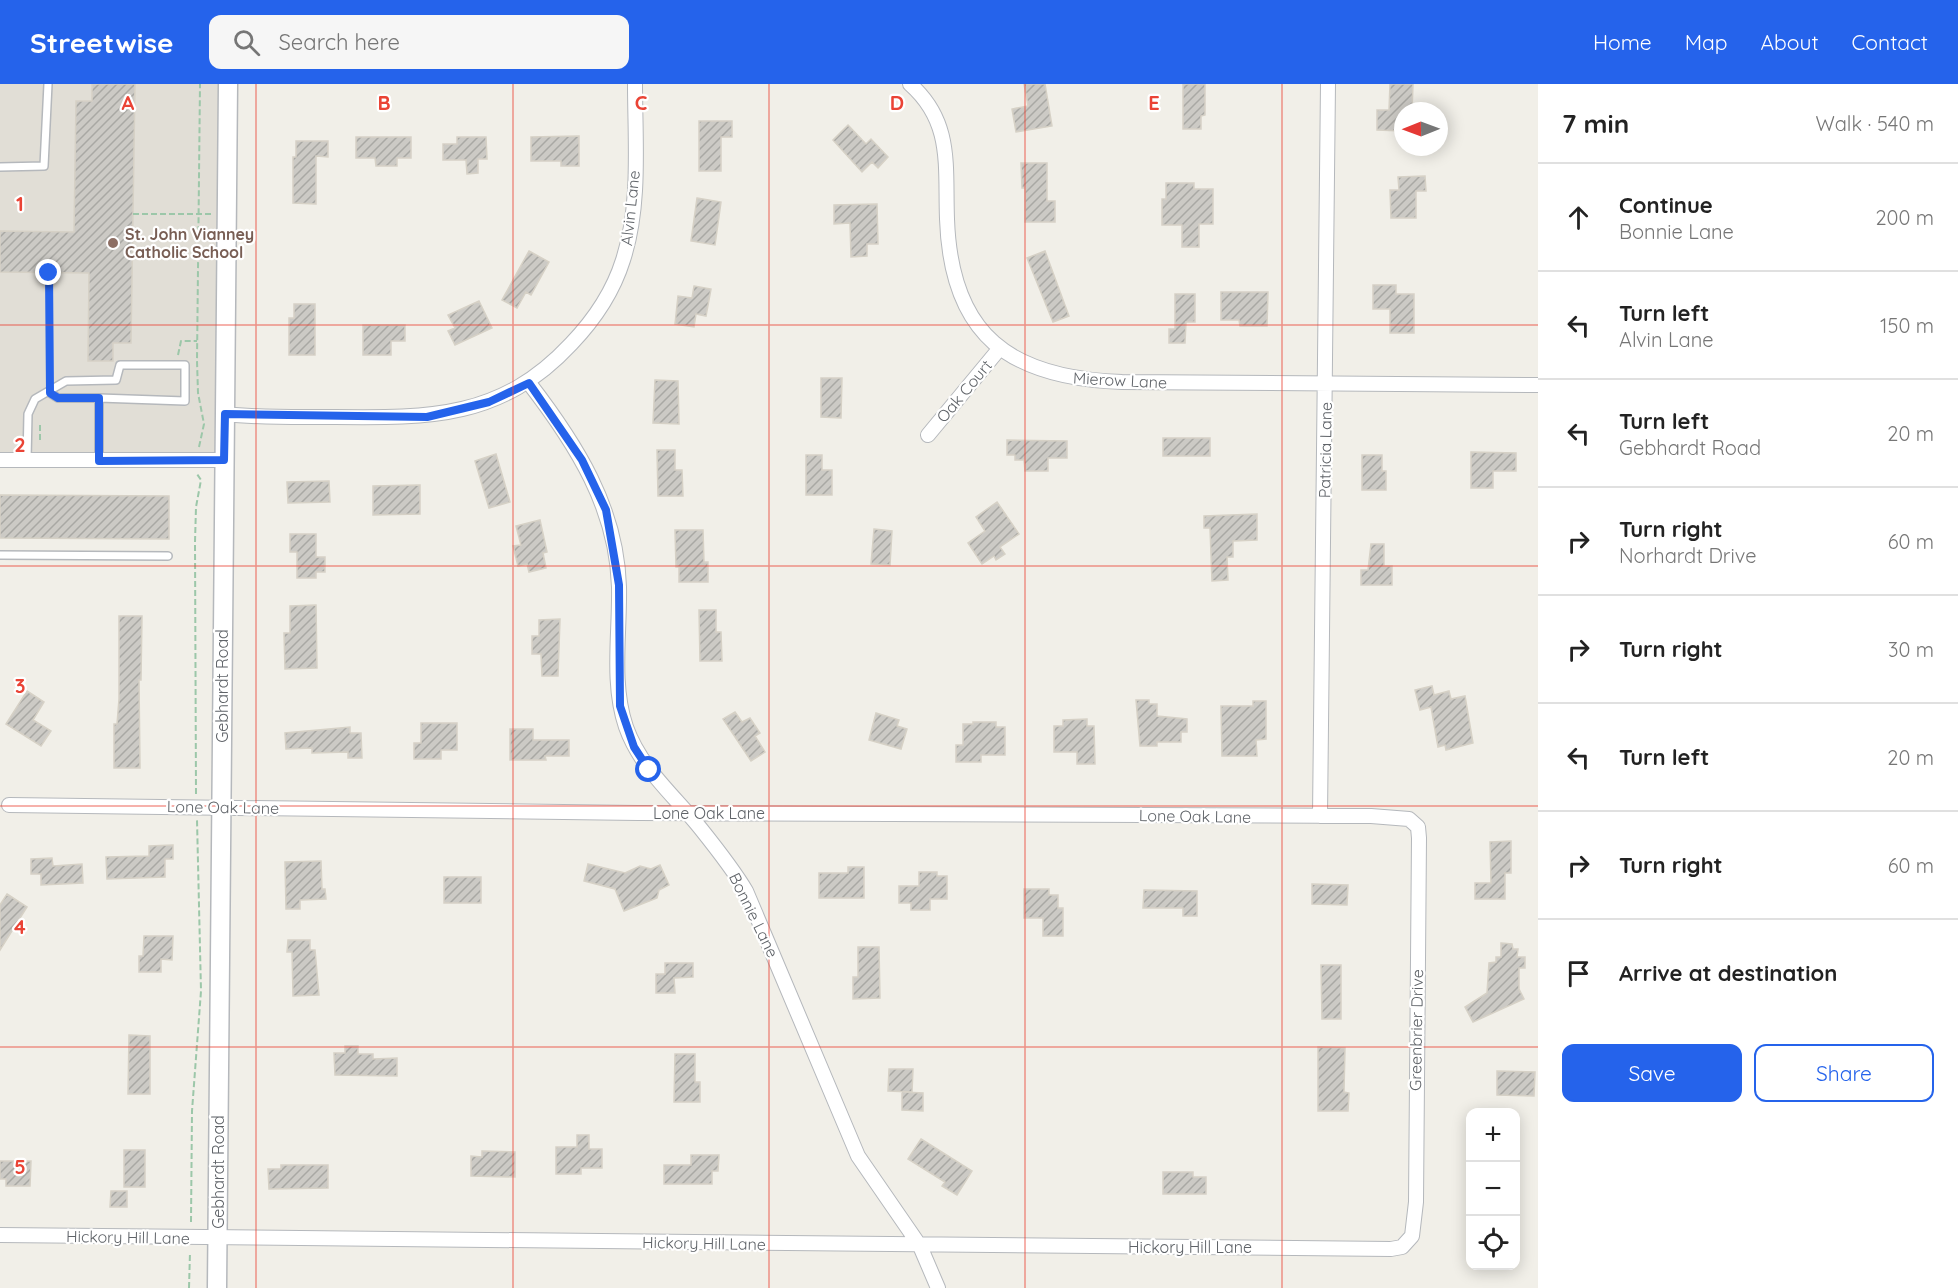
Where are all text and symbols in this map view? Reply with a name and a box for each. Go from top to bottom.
search box [209,15,629,69]
text: Streetwise [30,25,173,60]
icon: search [230,26,263,59]
text: Search here [278,28,400,56]
text: Home [1593,29,1652,55]
text: Map [1685,29,1728,55]
text: About [1761,29,1819,55]
text: Contact [1852,29,1928,55]
text: A [122,90,135,115]
text: B [377,90,391,115]
text: C [635,90,648,115]
text: D [890,90,904,115]
text: E [1148,90,1160,115]
north arrow [1394,102,1448,156]
text: 7 min [1562,107,1629,140]
text: Walk · 540 m [1816,111,1934,136]
street label: Alvin Lane [616,169,644,247]
text: 1 [16,191,24,216]
text: Continue [1619,191,1713,219]
icon: ahead [1562,201,1595,234]
text: 200 m [1875,205,1934,230]
text: Bonnie Lane [1619,219,1734,244]
place label: St. John Vianney Catholic School [125,224,254,262]
marker: St. John Vianney Catholic School [106,236,120,250]
route end [35,259,61,285]
text: Turn left [1619,299,1709,327]
icon: left [1562,309,1595,342]
text: 150 m [1880,313,1934,338]
text: Alvin Lane [1619,327,1714,352]
street label: Oak Court [932,356,996,426]
street label: Mierow Lane [1073,368,1167,392]
street label: Patricia Lane [1314,402,1336,498]
text: Turn left [1619,407,1709,435]
icon: left [1562,417,1595,450]
text: 20 m [1887,421,1934,446]
text: 2 [14,432,26,457]
text: Gebhardt Road [1619,435,1761,460]
text: Turn right [1619,515,1723,543]
icon: right [1562,525,1595,558]
text: 60 m [1888,529,1934,554]
text: Norhardt Drive [1619,543,1757,568]
street label: Gebhardt Road [212,629,232,743]
icon: right [1562,633,1595,666]
text: Turn right [1619,635,1723,663]
text: 30 m [1888,637,1934,662]
text: 3 [15,673,25,698]
icon: left [1562,741,1595,774]
text: Turn left [1619,743,1709,771]
text: 20 m [1887,745,1934,770]
route start [635,756,661,782]
street label: Lone Oak Lane [167,796,279,818]
street label: Lone Oak Lane [653,803,765,823]
street label: Lone Oak Lane [1139,805,1251,827]
icon: right [1562,849,1595,882]
text: Turn right [1619,851,1723,879]
text: 60 m [1888,853,1934,878]
street label: Bonnie Lane [725,869,783,961]
text: 4 [14,914,26,939]
icon: arrive [1562,957,1595,990]
text: Arrive at destination [1619,959,1837,987]
street label: Greenbrier Drive [1405,969,1427,1091]
button: Save [1562,1044,1742,1102]
button: Share [1754,1044,1934,1102]
map controls [1466,1108,1520,1270]
button: + [1466,1108,1520,1162]
street label: Gebhardt Road [208,1115,228,1229]
text: 5 [14,1154,26,1179]
button: − [1466,1162,1520,1216]
button: locate [1466,1216,1520,1270]
street label: Hickory Hill Lane [66,1226,190,1248]
street label: Hickory Hill Lane [642,1232,766,1254]
street label: Hickory Hill Lane [1128,1237,1252,1257]

